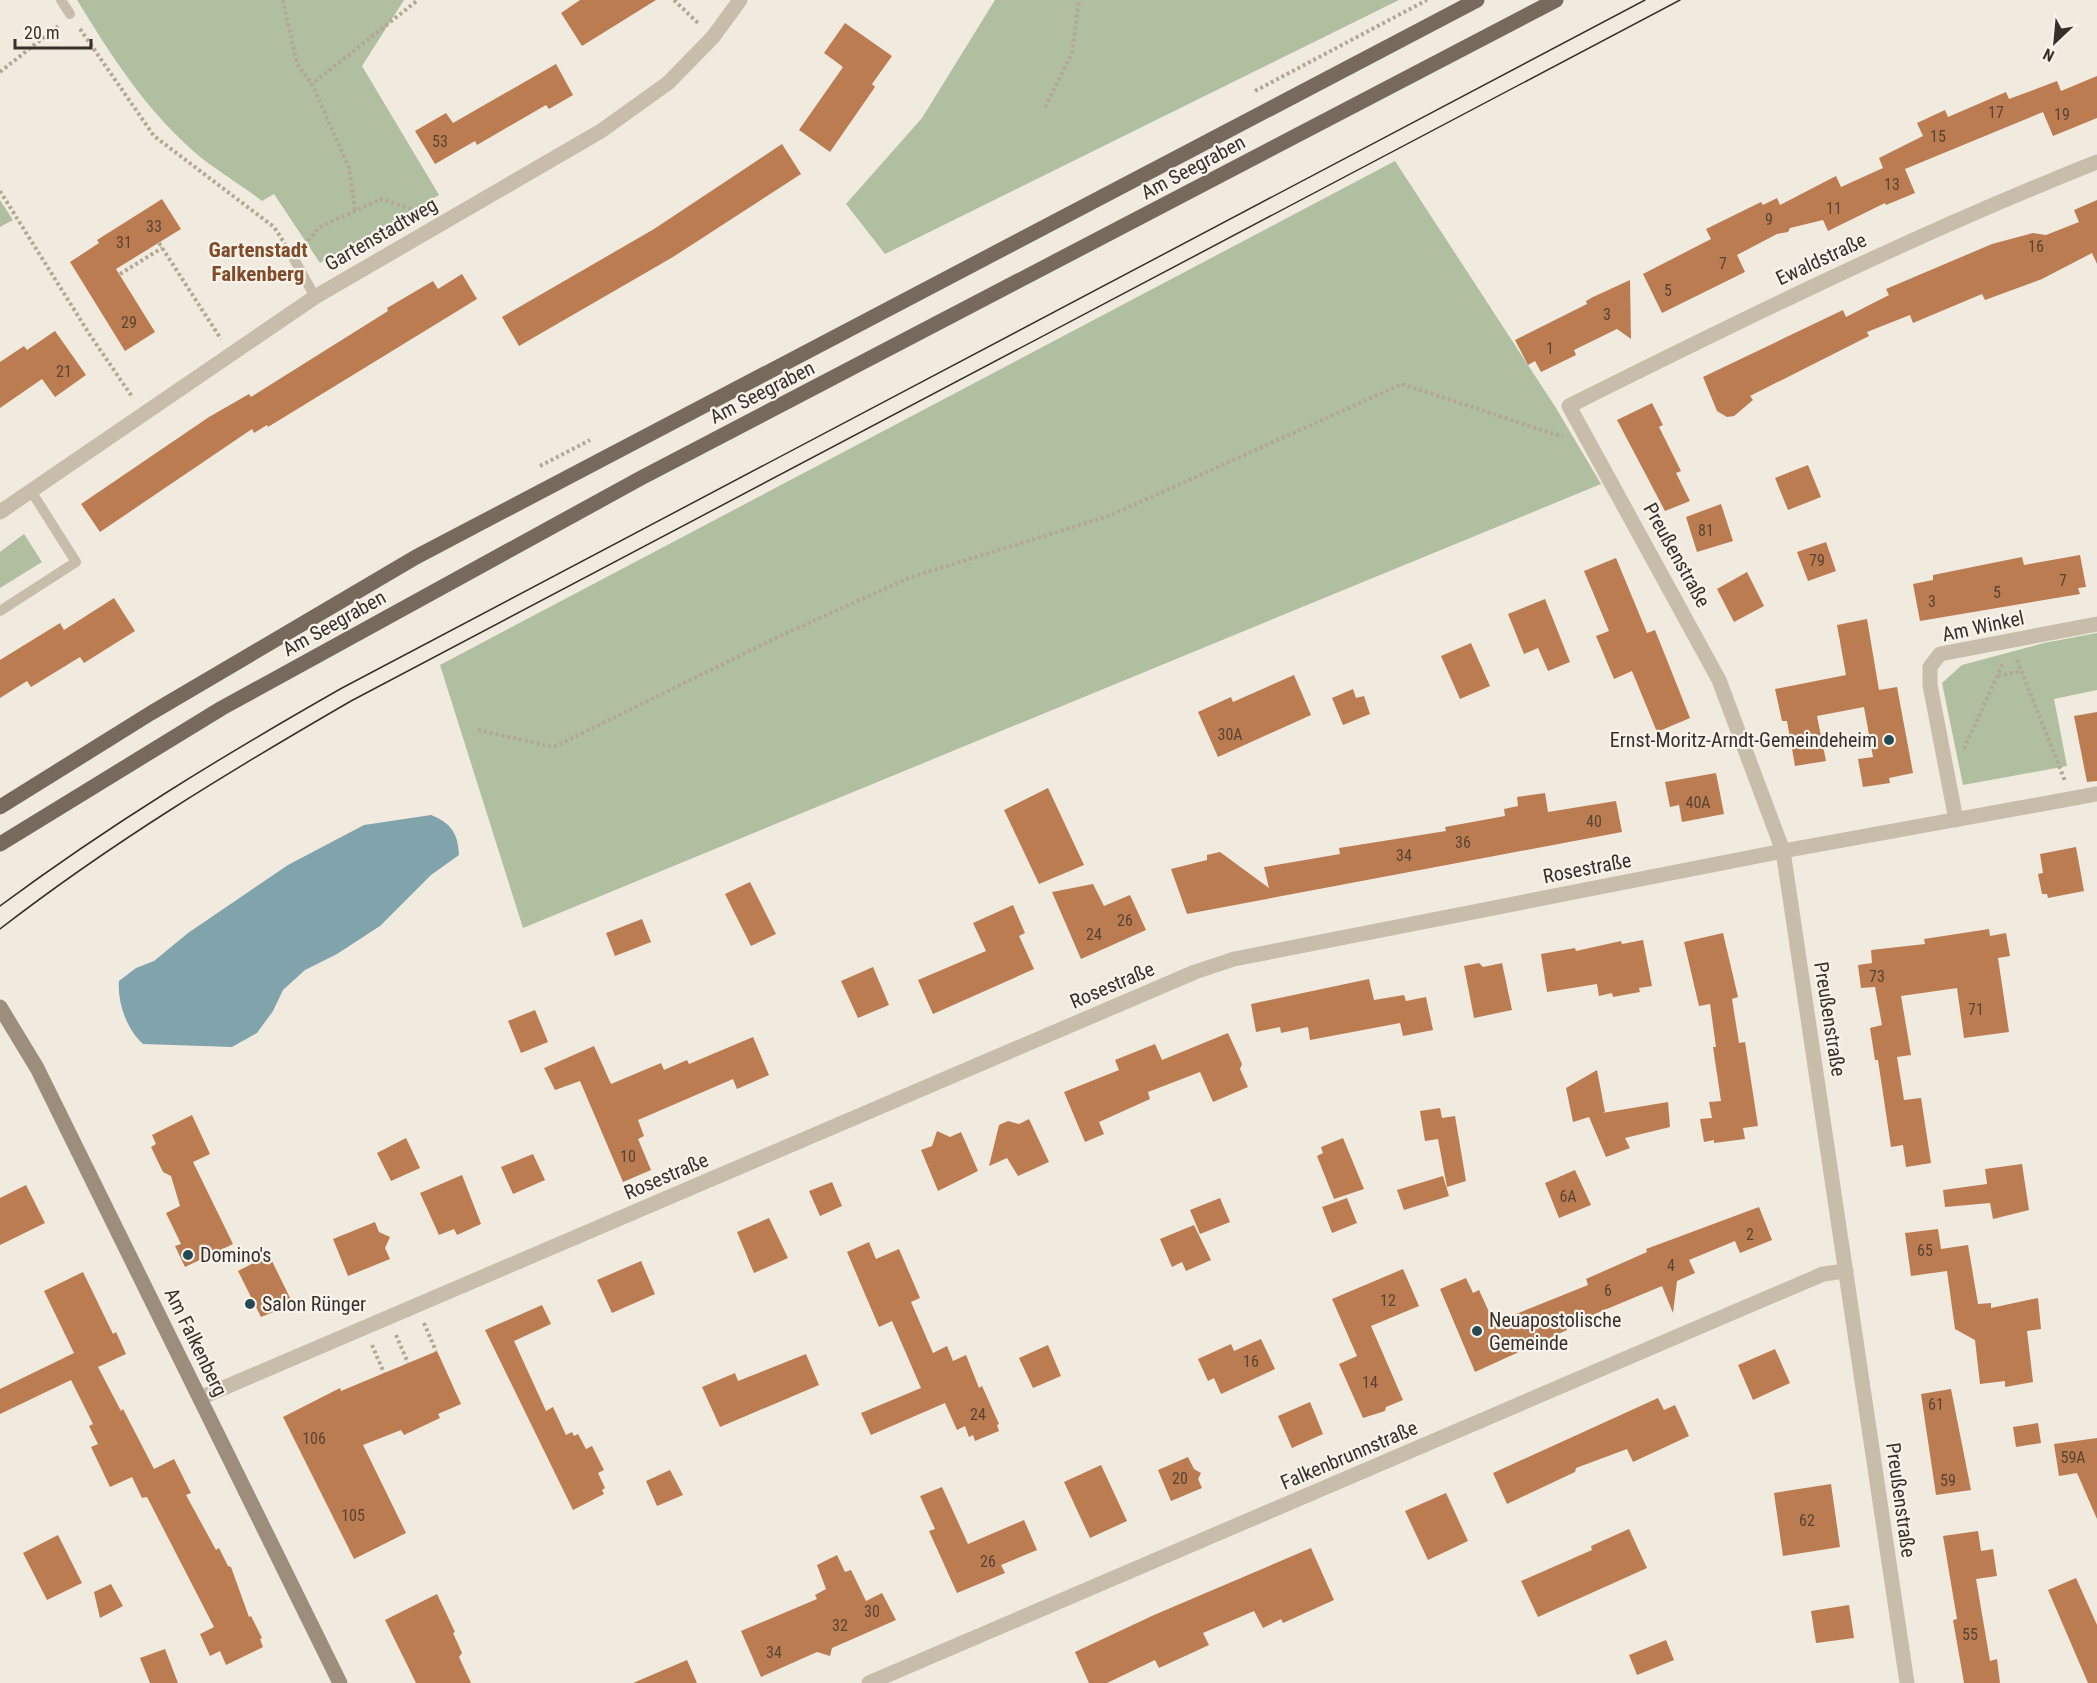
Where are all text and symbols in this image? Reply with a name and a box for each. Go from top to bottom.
scale bar [15,12,92,50]
north arrow [2025,12,2085,72]
text: 20 m [24,22,59,43]
text: N [2040,44,2057,66]
house number: 17 [1988,103,2004,122]
house number: 19 [2054,105,2070,124]
house number: 15 [1930,127,1946,146]
street label: Am Seegraben [1137,130,1249,204]
house number: 53 [432,132,448,151]
house number: 13 [1884,175,1900,194]
street label: Gartenstadtweg [321,192,441,276]
house number: 11 [1826,199,1842,218]
house number: 9 [1765,210,1773,229]
house number: 33 [146,217,162,236]
street label: Ewaldstraße [1772,228,1870,290]
house number: 31 [116,233,132,252]
house number: 16 [2028,237,2044,256]
district label: Gartenstadt Falkenberg [208,238,308,286]
house number: 7 [1719,254,1727,273]
house number: 5 [1664,281,1672,300]
house number: 3 [1603,305,1611,324]
house number: 29 [121,313,137,332]
house number: 1 [1546,339,1554,358]
street label: Am Seegraben [706,355,818,429]
house number: 21 [56,362,72,381]
street label: Preußenstraße [1638,499,1716,611]
house number: 81 [1698,521,1714,540]
house number: 79 [1809,551,1825,570]
house number: 7 [2059,571,2067,590]
house number: 5 [1993,583,2001,602]
street label: Am Seegraben [278,585,390,661]
house number: 3 [1928,592,1936,611]
street label: Am Winkel [1940,606,2026,646]
house number: 30A [1217,725,1243,744]
place label: Ernst-Moritz-Arndt-Gemeindeheim [1610,728,1877,752]
marker: Ernst-Moritz-Arndt-Gemeindeheim [1882,733,1896,747]
house number: 40A [1685,793,1711,812]
house number: 40 [1586,812,1602,831]
house number: 36 [1455,833,1471,852]
house number: 34 [1396,846,1412,865]
street label: Rosestraße [1541,848,1633,888]
house number: 26 [1117,911,1133,930]
house number: 24 [1086,925,1102,944]
street label: Rosestraße [1066,957,1158,1013]
street label: Preußenstraße [1809,960,1851,1078]
house number: 73 [1869,967,1885,986]
house number: 71 [1968,1000,1984,1019]
house number: 10 [620,1147,636,1166]
street label: Rosestraße [620,1148,712,1204]
house number: 6A [1559,1187,1577,1206]
house number: 2 [1746,1225,1754,1244]
house number: 65 [1917,1241,1933,1260]
place label: Domino's [200,1243,271,1267]
marker: Domino's [181,1248,195,1262]
house number: 4 [1667,1256,1675,1275]
house number: 6 [1604,1281,1612,1300]
street label: Am Falkenberg [159,1284,233,1400]
house number: 12 [1380,1291,1396,1310]
place label: Salon Rünger [262,1292,366,1316]
marker: Salon Rünger [243,1297,257,1311]
place label: Neuapostolische Gemeinde [1489,1308,1621,1355]
marker: Neuapostolische Gemeinde [1470,1324,1484,1338]
house number: 16 [1243,1352,1259,1371]
house number: 14 [1362,1373,1378,1392]
house number: 61 [1928,1395,1944,1414]
house number: 24 [970,1405,986,1424]
street label: Falkenbrunnstraße [1277,1415,1421,1495]
house number: 106 [302,1429,326,1448]
street label: Preußenstraße [1881,1441,1921,1559]
house number: 59A [2060,1448,2086,1467]
house number: 20 [1172,1469,1188,1488]
house number: 59 [1940,1471,1956,1490]
house number: 105 [341,1506,365,1525]
house number: 62 [1799,1511,1815,1530]
house number: 26 [980,1552,996,1571]
house number: 30 [864,1602,880,1621]
house number: 32 [832,1616,848,1635]
house number: 55 [1962,1625,1978,1644]
house number: 34 [766,1643,782,1662]

